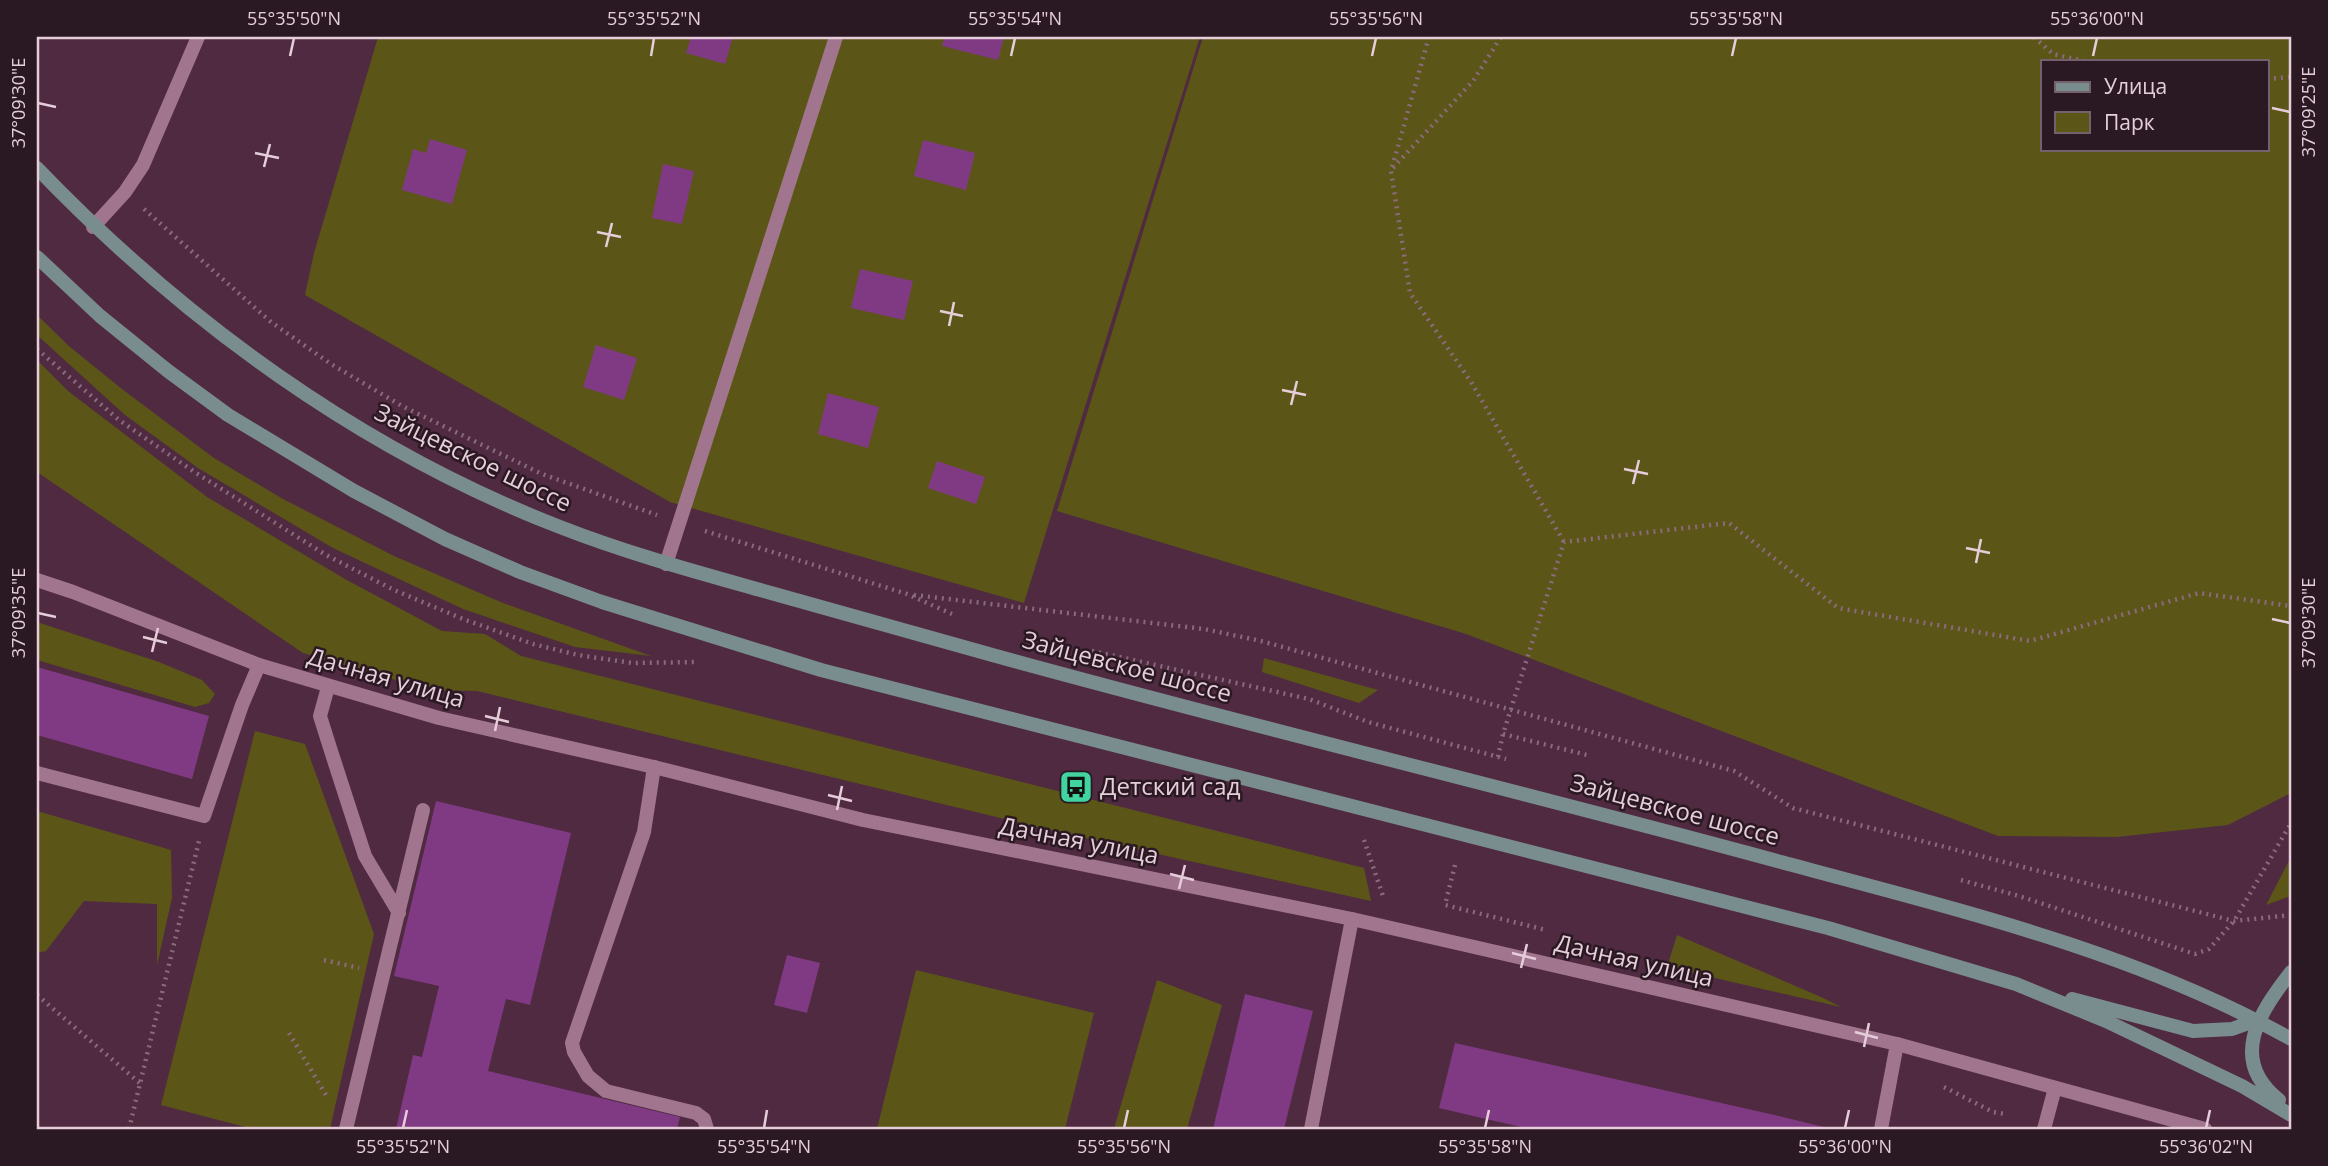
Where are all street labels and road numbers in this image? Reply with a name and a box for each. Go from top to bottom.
street label: Зайцевское шоссе [370,395,578,519]
street label: Зайцевское шоссе [1019,622,1236,709]
street label: Дачная улица [304,638,469,715]
street label: Зайцевское шоссе [1567,765,1784,852]
street label: Дачная улица [997,808,1162,871]
street label: Дачная улица [1552,925,1717,994]

